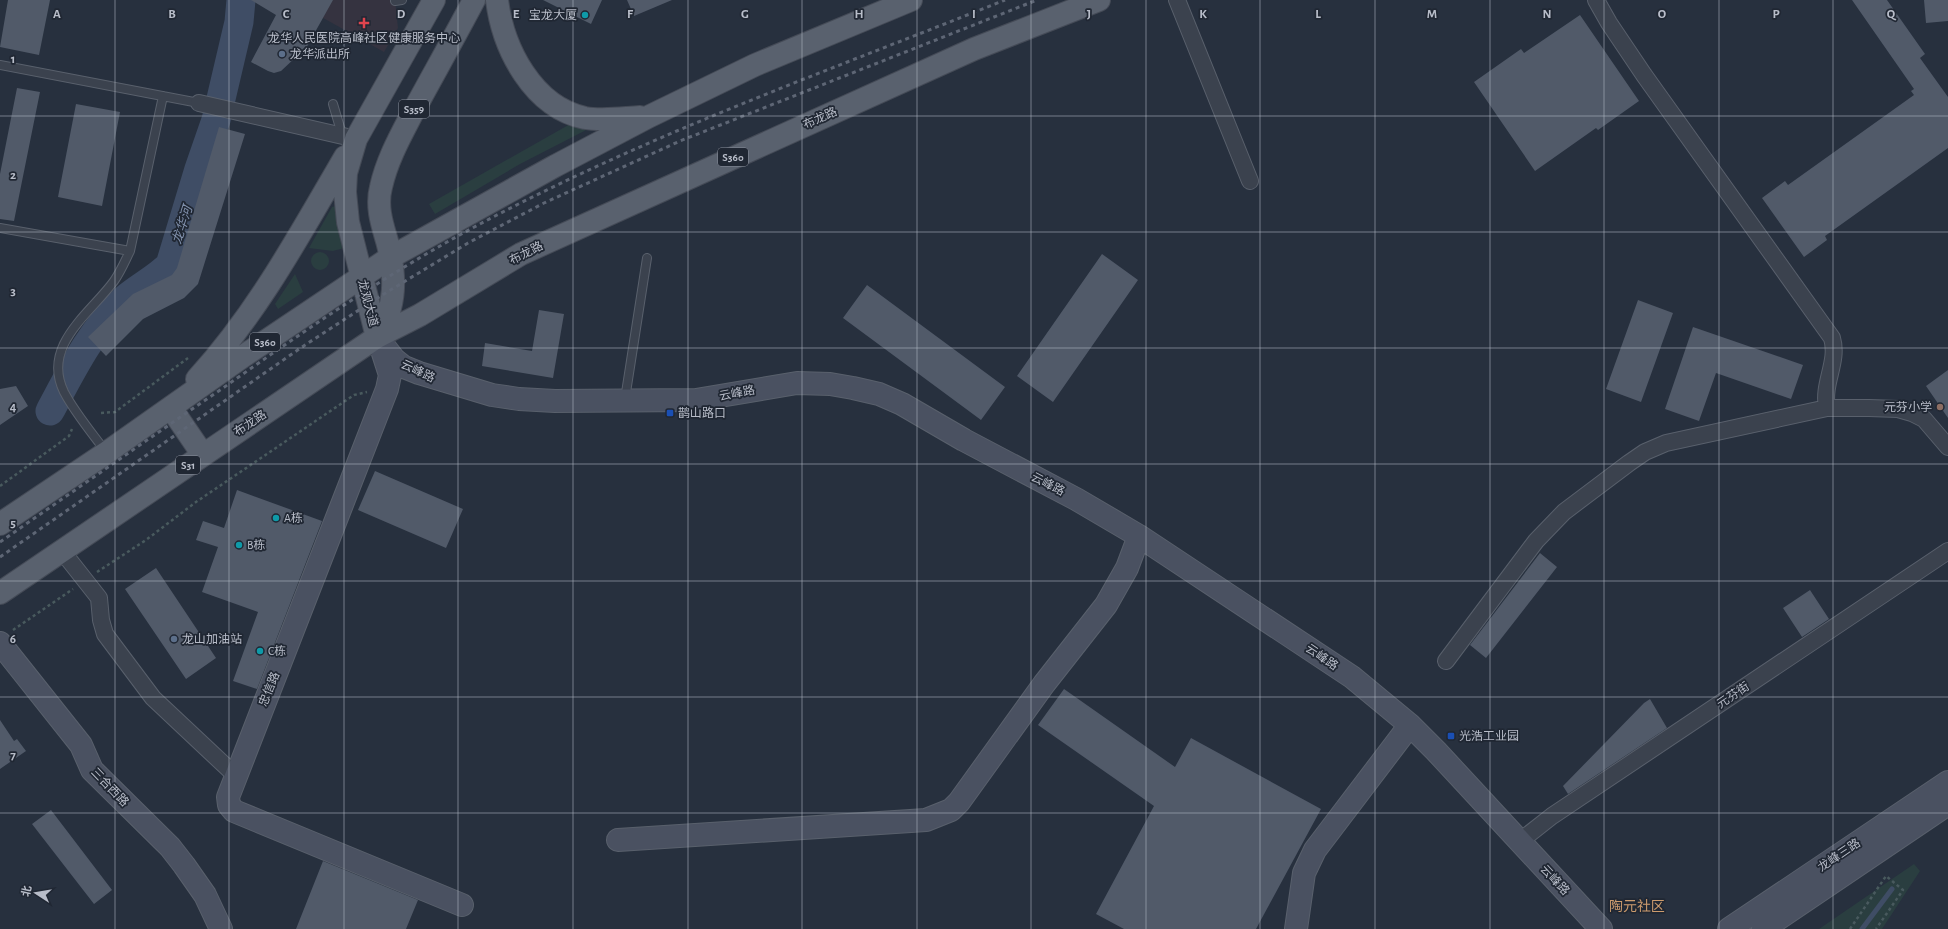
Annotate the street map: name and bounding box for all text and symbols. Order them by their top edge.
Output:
text: A [53,8,61,21]
text: B [168,8,176,21]
text: C [283,8,290,21]
text: D [397,8,406,21]
text: E [513,8,520,21]
place label: 宝龙大厦 [529,8,577,21]
text: F [627,8,634,21]
text: G [741,8,749,21]
text: H [854,8,864,21]
text: I [972,8,976,21]
text: J [1087,8,1091,21]
text: K [1199,8,1207,21]
text: L [1315,8,1321,21]
text: M [1427,8,1437,21]
text: N [1542,8,1552,21]
text: O [1658,8,1667,21]
text: P [1772,8,1780,21]
text: Q [1887,8,1897,21]
marker: 宝龙大厦 [580,10,590,20]
marker: 龙华人民医院高峰社区健康服务中心 [358,17,370,29]
place label: 龙华人民医院高峰社区健康服务中心 [268,31,460,44]
place label: 龙华派出所 [290,47,350,60]
marker: 龙华派出所 [277,49,287,59]
text: 1 [11,53,15,66]
road number: S359 [399,100,429,118]
street label: 布龙路 [801,104,839,131]
road number: S360 [718,148,748,166]
text: 2 [10,169,16,182]
water label: 龙华河 [170,201,196,246]
street label: 布龙路 [507,239,545,267]
street label: 龙观大道 [356,278,381,328]
text: 3 [10,285,16,298]
road number: S360 [250,333,280,351]
street label: 云峰路 [399,357,437,384]
street label: 云峰路 [718,383,756,402]
place label: 元芬小学 [1884,400,1932,413]
text: 4 [10,401,17,414]
marker: 元芬小学 [1935,402,1945,412]
place label: 鹊山路口 [678,406,726,419]
street label: 布龙路 [231,407,268,438]
marker: 鹊山路口 [665,408,675,418]
road number: S31 [176,456,200,474]
street label: 云峰路 [1029,470,1067,498]
place label: A栋 [284,511,303,524]
marker: A栋 [271,513,281,523]
text: 5 [10,517,16,530]
place label: B栋 [247,538,265,551]
marker: B栋 [234,540,244,550]
place label: 龙山加油站 [182,632,242,645]
text: 6 [10,633,16,646]
marker: 龙山加油站 [169,634,179,644]
street label: 云峰路 [1304,641,1341,672]
place label: C栋 [268,644,286,657]
marker: C栋 [255,646,265,656]
street label: 忠信路 [256,670,281,708]
street label: 元芬街 [1714,679,1751,710]
place label: 光浩工业园 [1459,730,1519,742]
marker: 光浩工业园 [1446,731,1456,741]
text: 7 [10,749,16,762]
street label: 三合西路 [89,765,132,808]
street label: 龙峰三路 [1815,836,1862,873]
street label: 云峰路 [1538,862,1572,897]
north arrow [16,873,56,913]
text: 北 [20,885,33,898]
district label: 陶元社区 [1609,899,1665,914]

